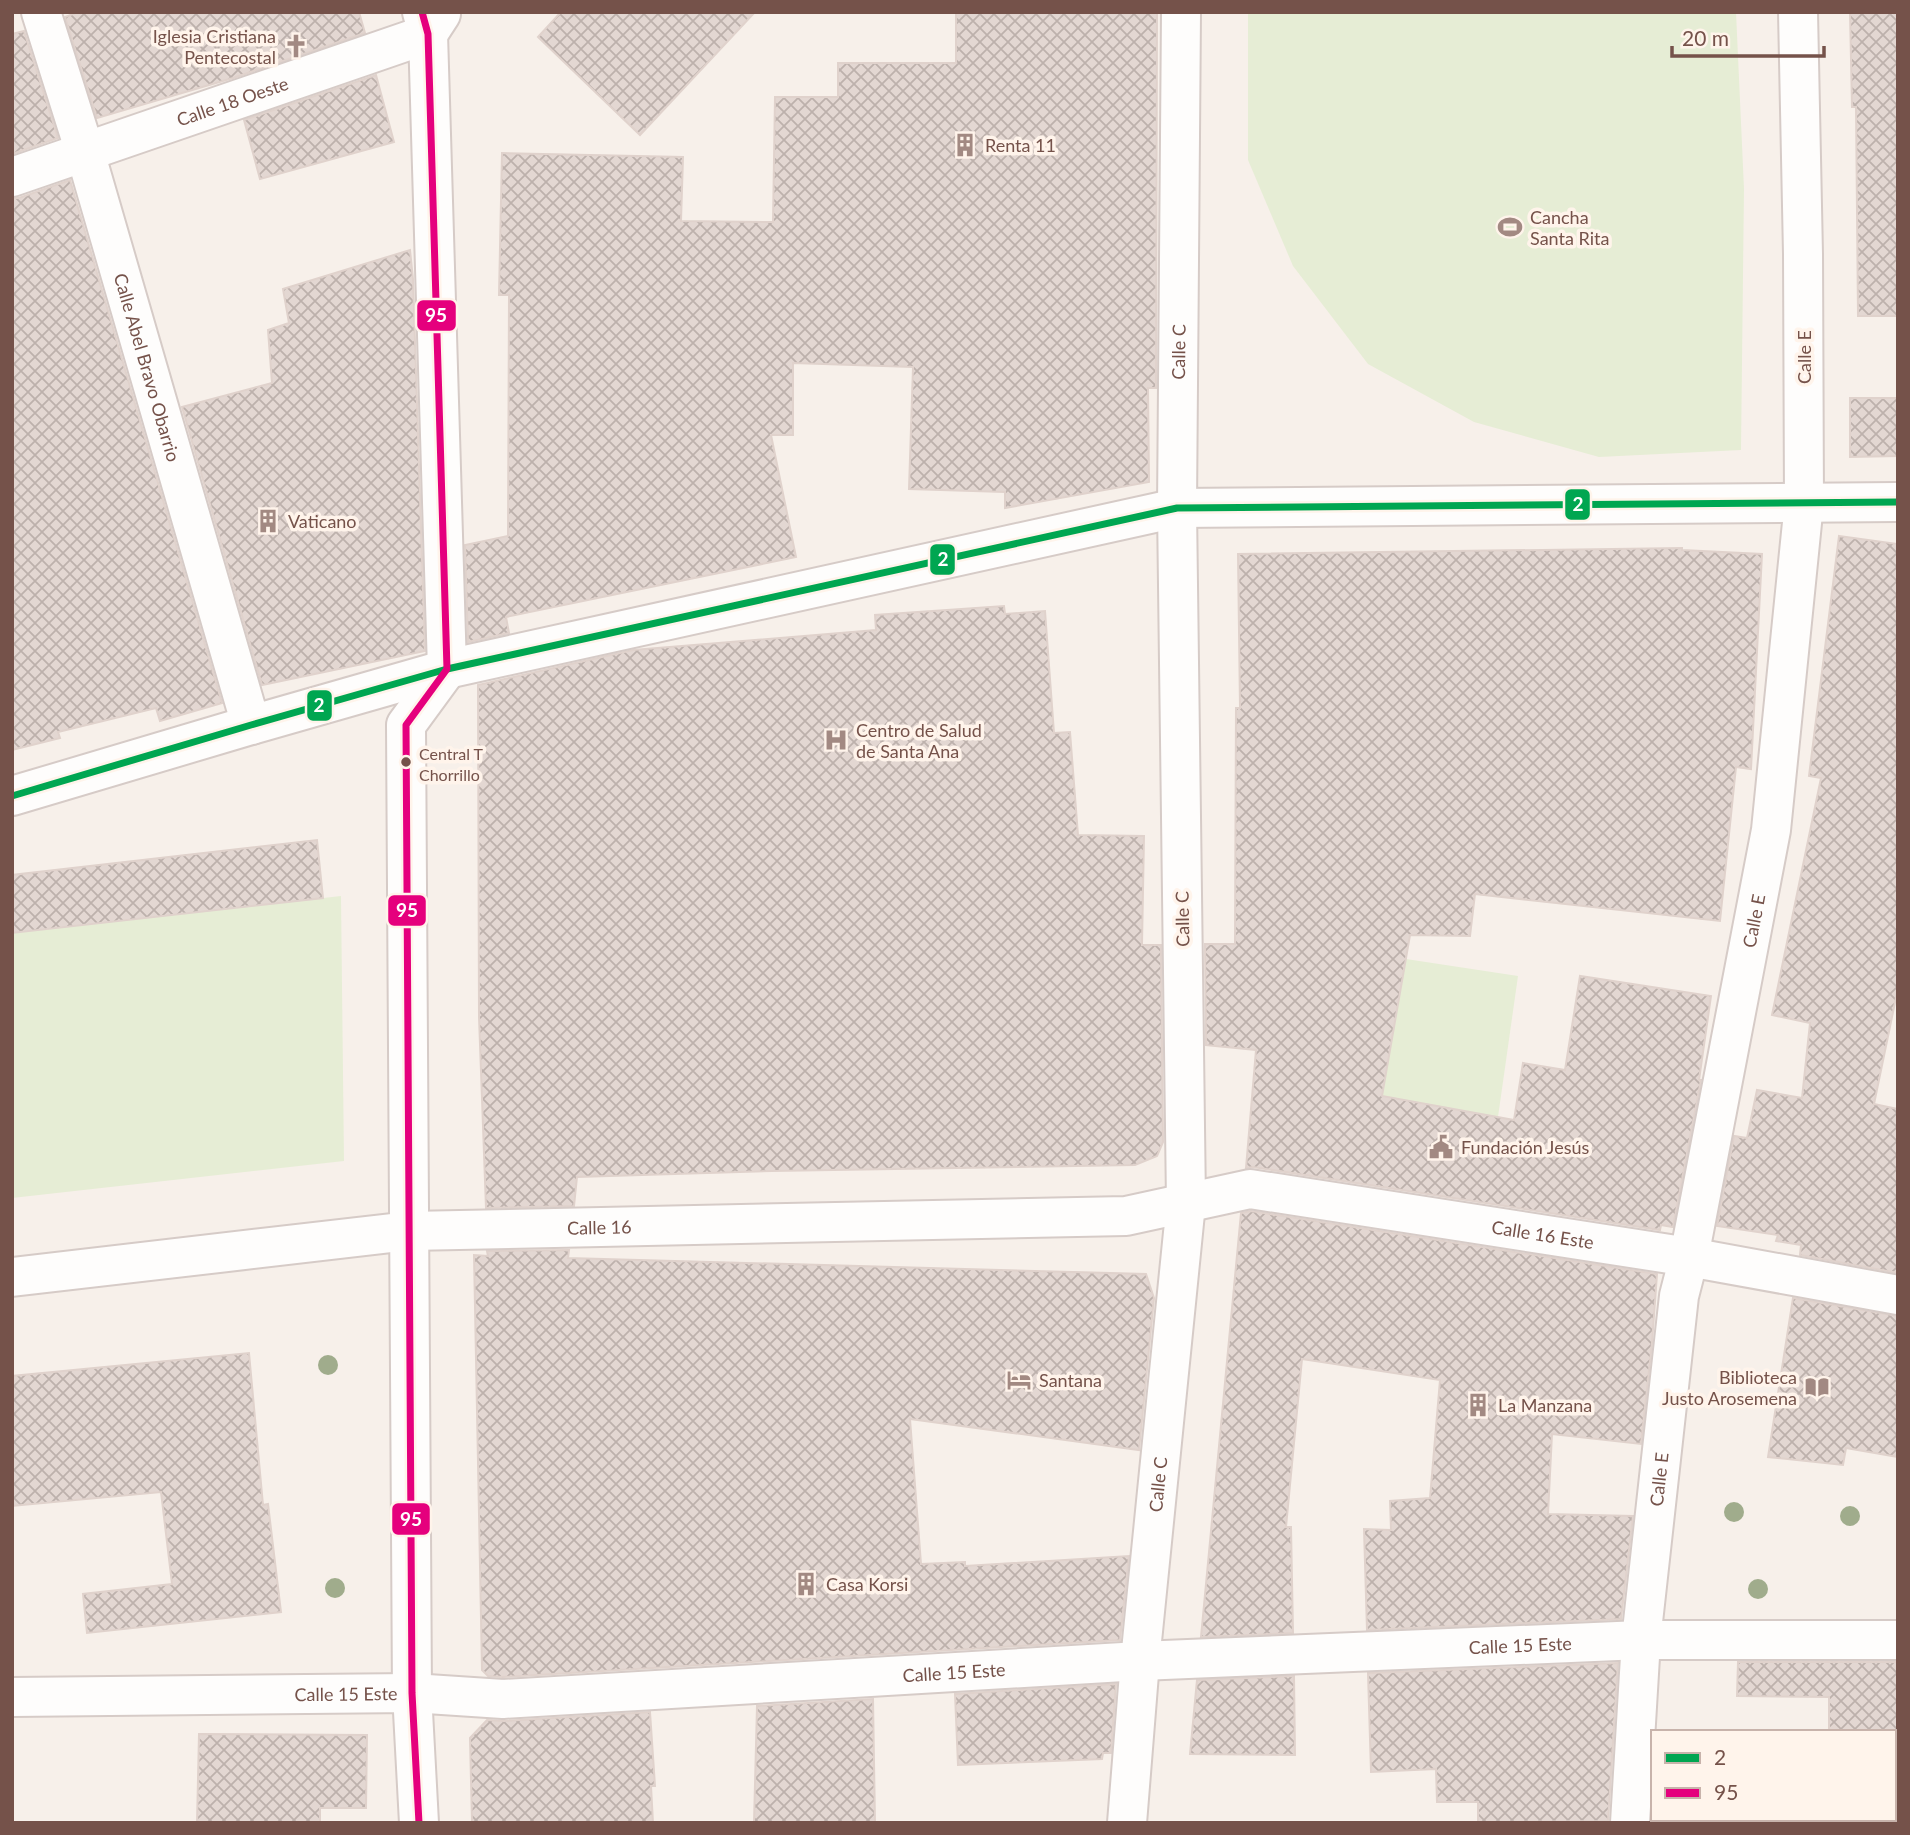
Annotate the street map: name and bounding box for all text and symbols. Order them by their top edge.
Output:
scale bar [1672,14,1824,58]
place label: Iglesia Cristiana Pentecostal [153,25,276,68]
text: 20 m [1682,25,1729,50]
church icon: Iglesia Cristiana Pentecostal [282,32,310,60]
street label: Calle 18 Oeste [174,72,291,131]
building icon: Renta 11 [951,131,979,159]
place label: Renta 11 [985,134,1056,156]
place label: Cancha Santa Rita [1530,206,1609,249]
sports icon: Cancha Santa Rita [1496,213,1524,241]
street label: Calle Abel Bravo Obarrio [110,271,185,464]
line badge: 95 [416,299,457,332]
text: 95 [425,303,447,326]
street label: Calle C [1167,324,1189,380]
street label: Calle E [1793,330,1815,384]
line badge: 2 [1564,488,1591,521]
text: 2 [1572,492,1584,515]
building icon: Vaticano [254,507,282,535]
place label: Vaticano [288,510,357,532]
line badge: 2 [929,543,956,576]
text: 2 [937,547,949,570]
line badge: 2 [306,689,333,722]
text: 2 [313,693,325,716]
place label: Centro de Salud de Santa Ana [856,719,982,762]
hospital icon: Centro de Salud de Santa Ana [822,726,850,754]
place label: Central T Chorrillo [419,744,484,784]
marker: Central T Chorrillo [399,755,413,769]
street label: Calle C [1171,891,1193,947]
street label: Calle E [1738,892,1769,949]
line badge: 95 [387,894,427,927]
text: 95 [396,898,418,921]
public building icon: Fundación Jesús [1427,1133,1455,1161]
place label: Fundación Jesús [1461,1136,1589,1158]
street label: Calle 16 [567,1215,632,1239]
street label: Calle 16 Este [1490,1216,1595,1253]
hotel icon: Santana [1005,1366,1033,1394]
place label: Biblioteca Justo Arosemena [1662,1366,1797,1409]
place label: Santana [1039,1369,1102,1391]
library icon: Biblioteca Justo Arosemena [1803,1373,1831,1401]
building icon: La Manzana [1464,1391,1492,1419]
place label: La Manzana [1498,1394,1592,1416]
street label: Calle E [1645,1451,1673,1507]
street label: Calle C [1144,1456,1171,1513]
line badge: 95 [391,1502,431,1536]
text: 95 [400,1507,422,1530]
building icon: Casa Korsi [792,1570,820,1598]
place label: Casa Korsi [826,1573,908,1595]
street label: Calle 15 Este [1468,1632,1572,1658]
street label: Calle 15 Este [902,1658,1006,1686]
street label: Calle 15 Este [294,1682,398,1705]
legend [1651,1730,1896,1821]
text: 2 [1714,1744,1726,1769]
text: 95 [1714,1779,1738,1804]

